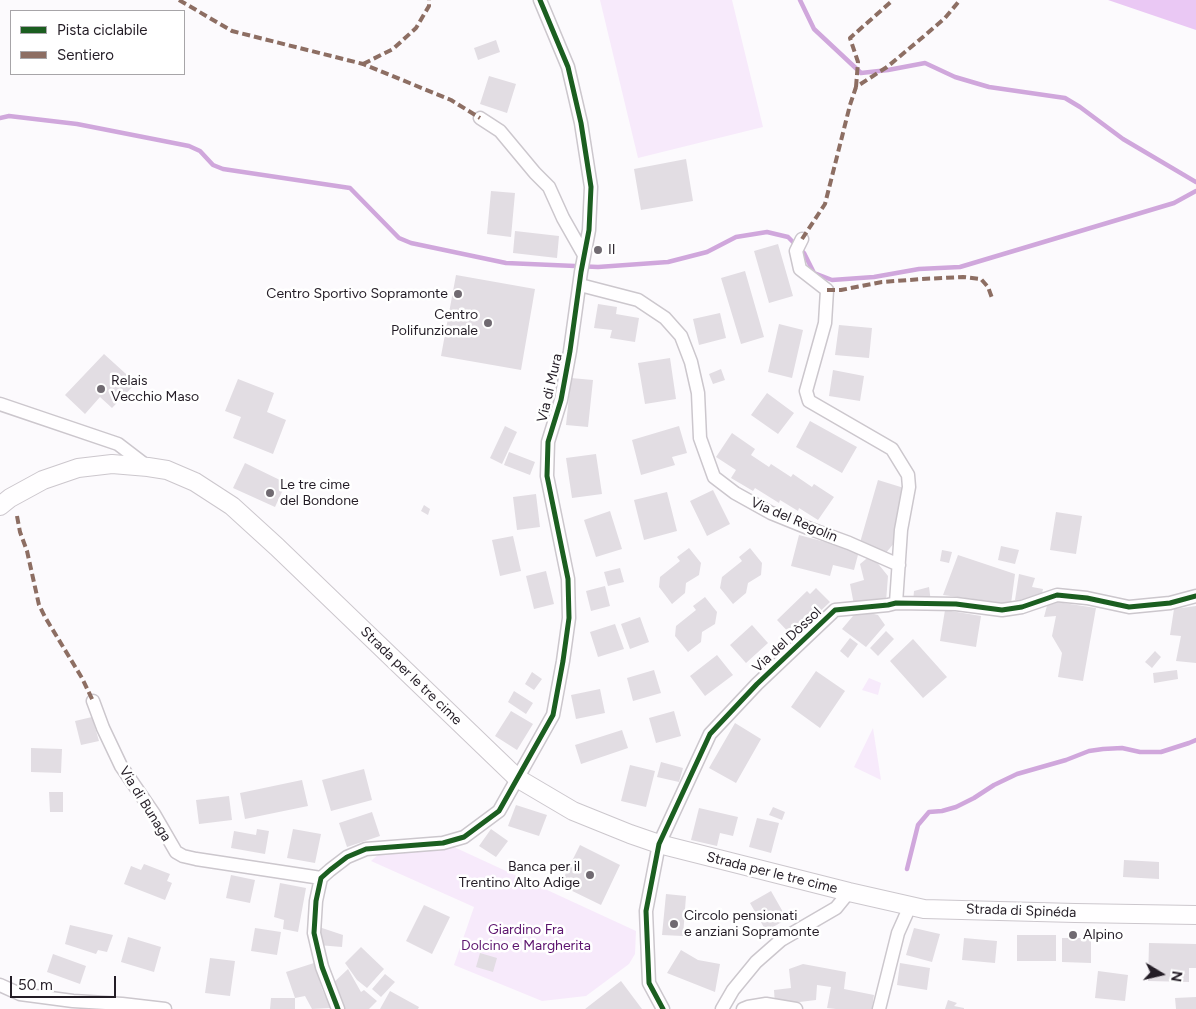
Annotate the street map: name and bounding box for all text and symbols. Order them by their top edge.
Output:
legend [10,10,185,75]
text: Pista ciclabile [57,21,148,39]
text: Sentiero [57,46,114,64]
place label: II [608,242,616,258]
marker: II [592,244,604,256]
place label: Centro Sportivo Sopramonte [266,286,448,302]
marker: Centro Sportivo Sopramonte [452,288,464,300]
place label: Centro Polifunzionale [391,307,478,340]
marker: Centro Polifunzionale [482,317,494,329]
street label: Via di Mura [534,352,566,424]
place label: Relais Vecchio Maso [111,373,199,406]
marker: Relais Vecchio Maso [95,383,107,395]
place label: Le tre cime del Bondone [280,477,359,510]
marker: Le tre cime del Bondone [264,487,276,499]
street label: Via del Regolin [748,494,840,546]
street label: Via del Dòssol [749,604,825,676]
street label: Strada per le tre cime [357,623,465,729]
street label: Via di Bunaga [115,763,175,845]
street label: Strada per le tre cime [705,849,839,897]
place label: Banca per il Trentino Alto Adige [459,859,580,892]
marker: Banca per il Trentino Alto Adige [584,869,596,881]
street label: Strada di Spinéda [966,901,1076,921]
place label: Circolo pensionati e anziani Sopramonte [684,908,819,940]
marker: Circolo pensionati e anziani Sopramonte [668,918,680,930]
park label: Giardino Fra Dolcino e Margherita [461,922,591,954]
place label: Alpino [1083,927,1123,943]
marker: Alpino [1067,929,1079,941]
north arrow [1136,949,1186,999]
scale bar [12,966,119,998]
text: N [1167,970,1186,983]
text: 50 m [18,976,53,994]

